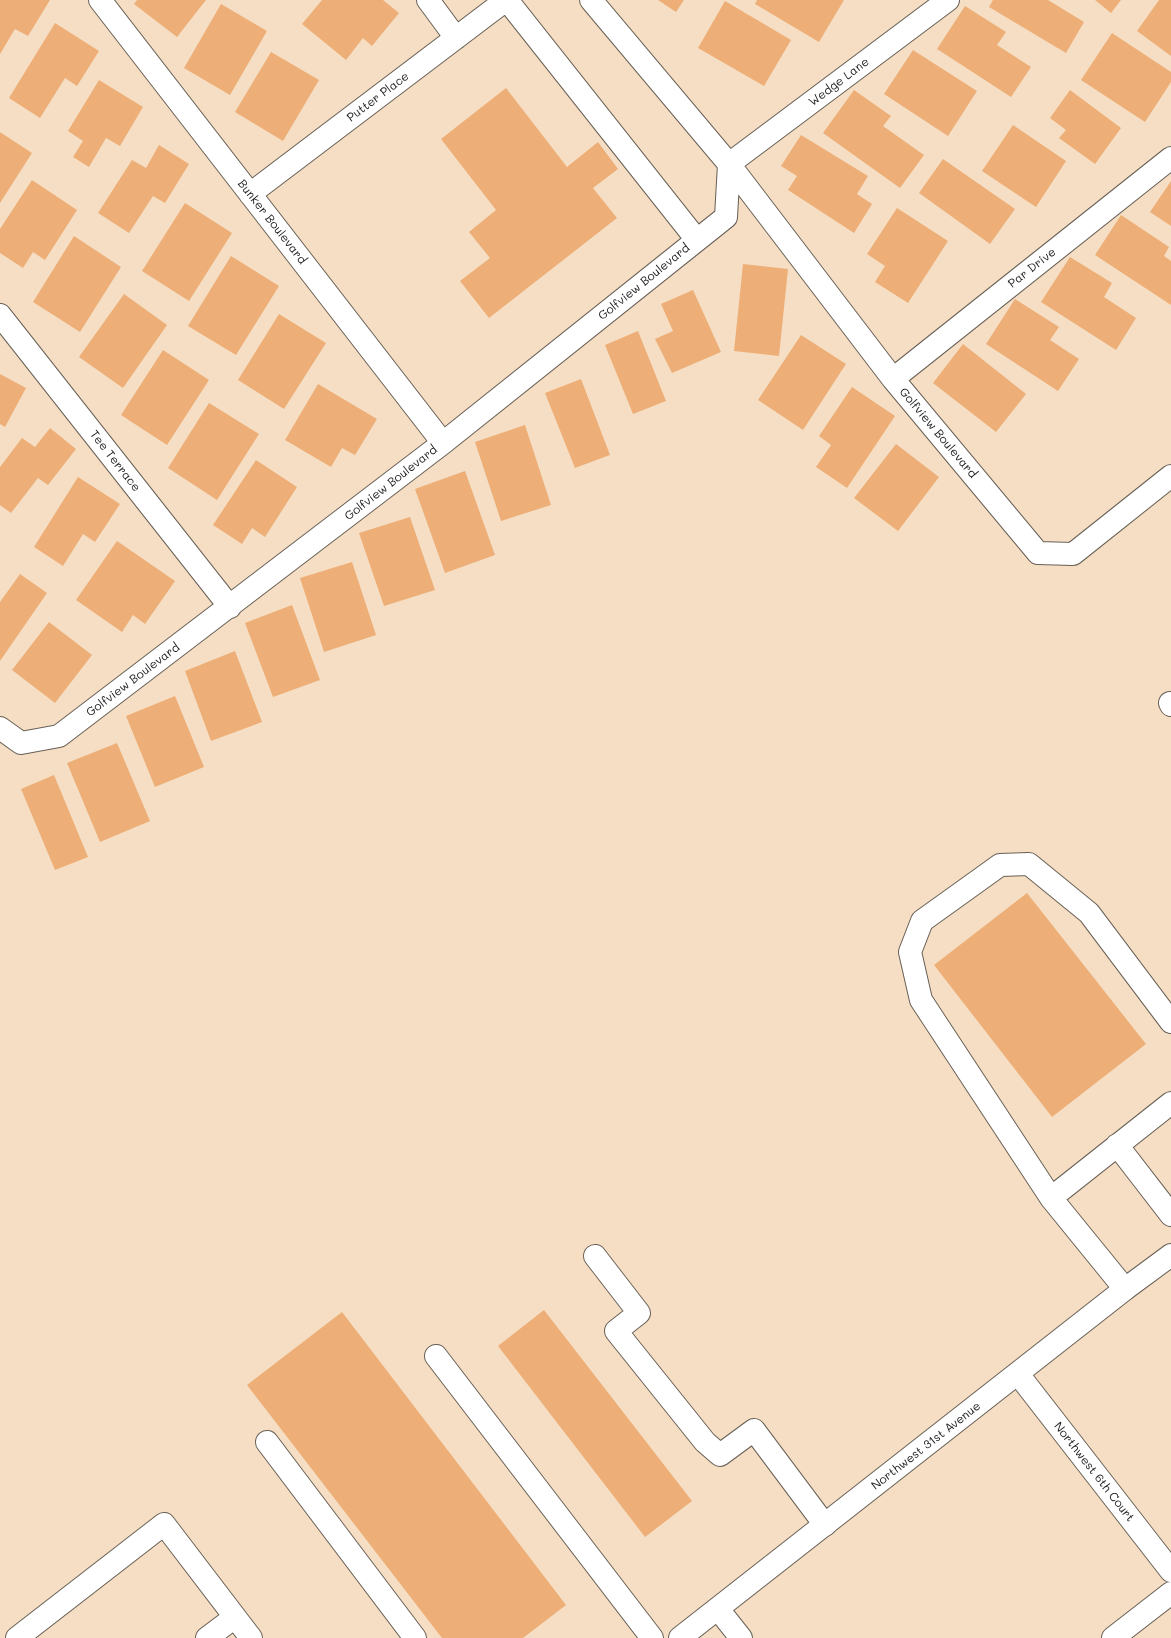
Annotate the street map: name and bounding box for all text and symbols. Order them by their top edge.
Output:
street label: Wedge Lane [806,55,872,109]
street label: Putter Place [344,69,412,125]
street label: Bunker Boulevard [235,177,309,267]
street label: Golfview Boulevard [595,241,693,323]
street label: Par Drive [1005,245,1059,291]
street label: Golfview Boulevard [896,385,980,481]
street label: Tee Terrace [87,428,143,494]
street label: Golfview Boulevard [342,442,440,524]
street label: Golfview Boulevard [83,640,183,720]
street label: Northwest 31st Avenue [869,1399,983,1493]
street label: Northwest 6th Court [1051,1419,1137,1525]

